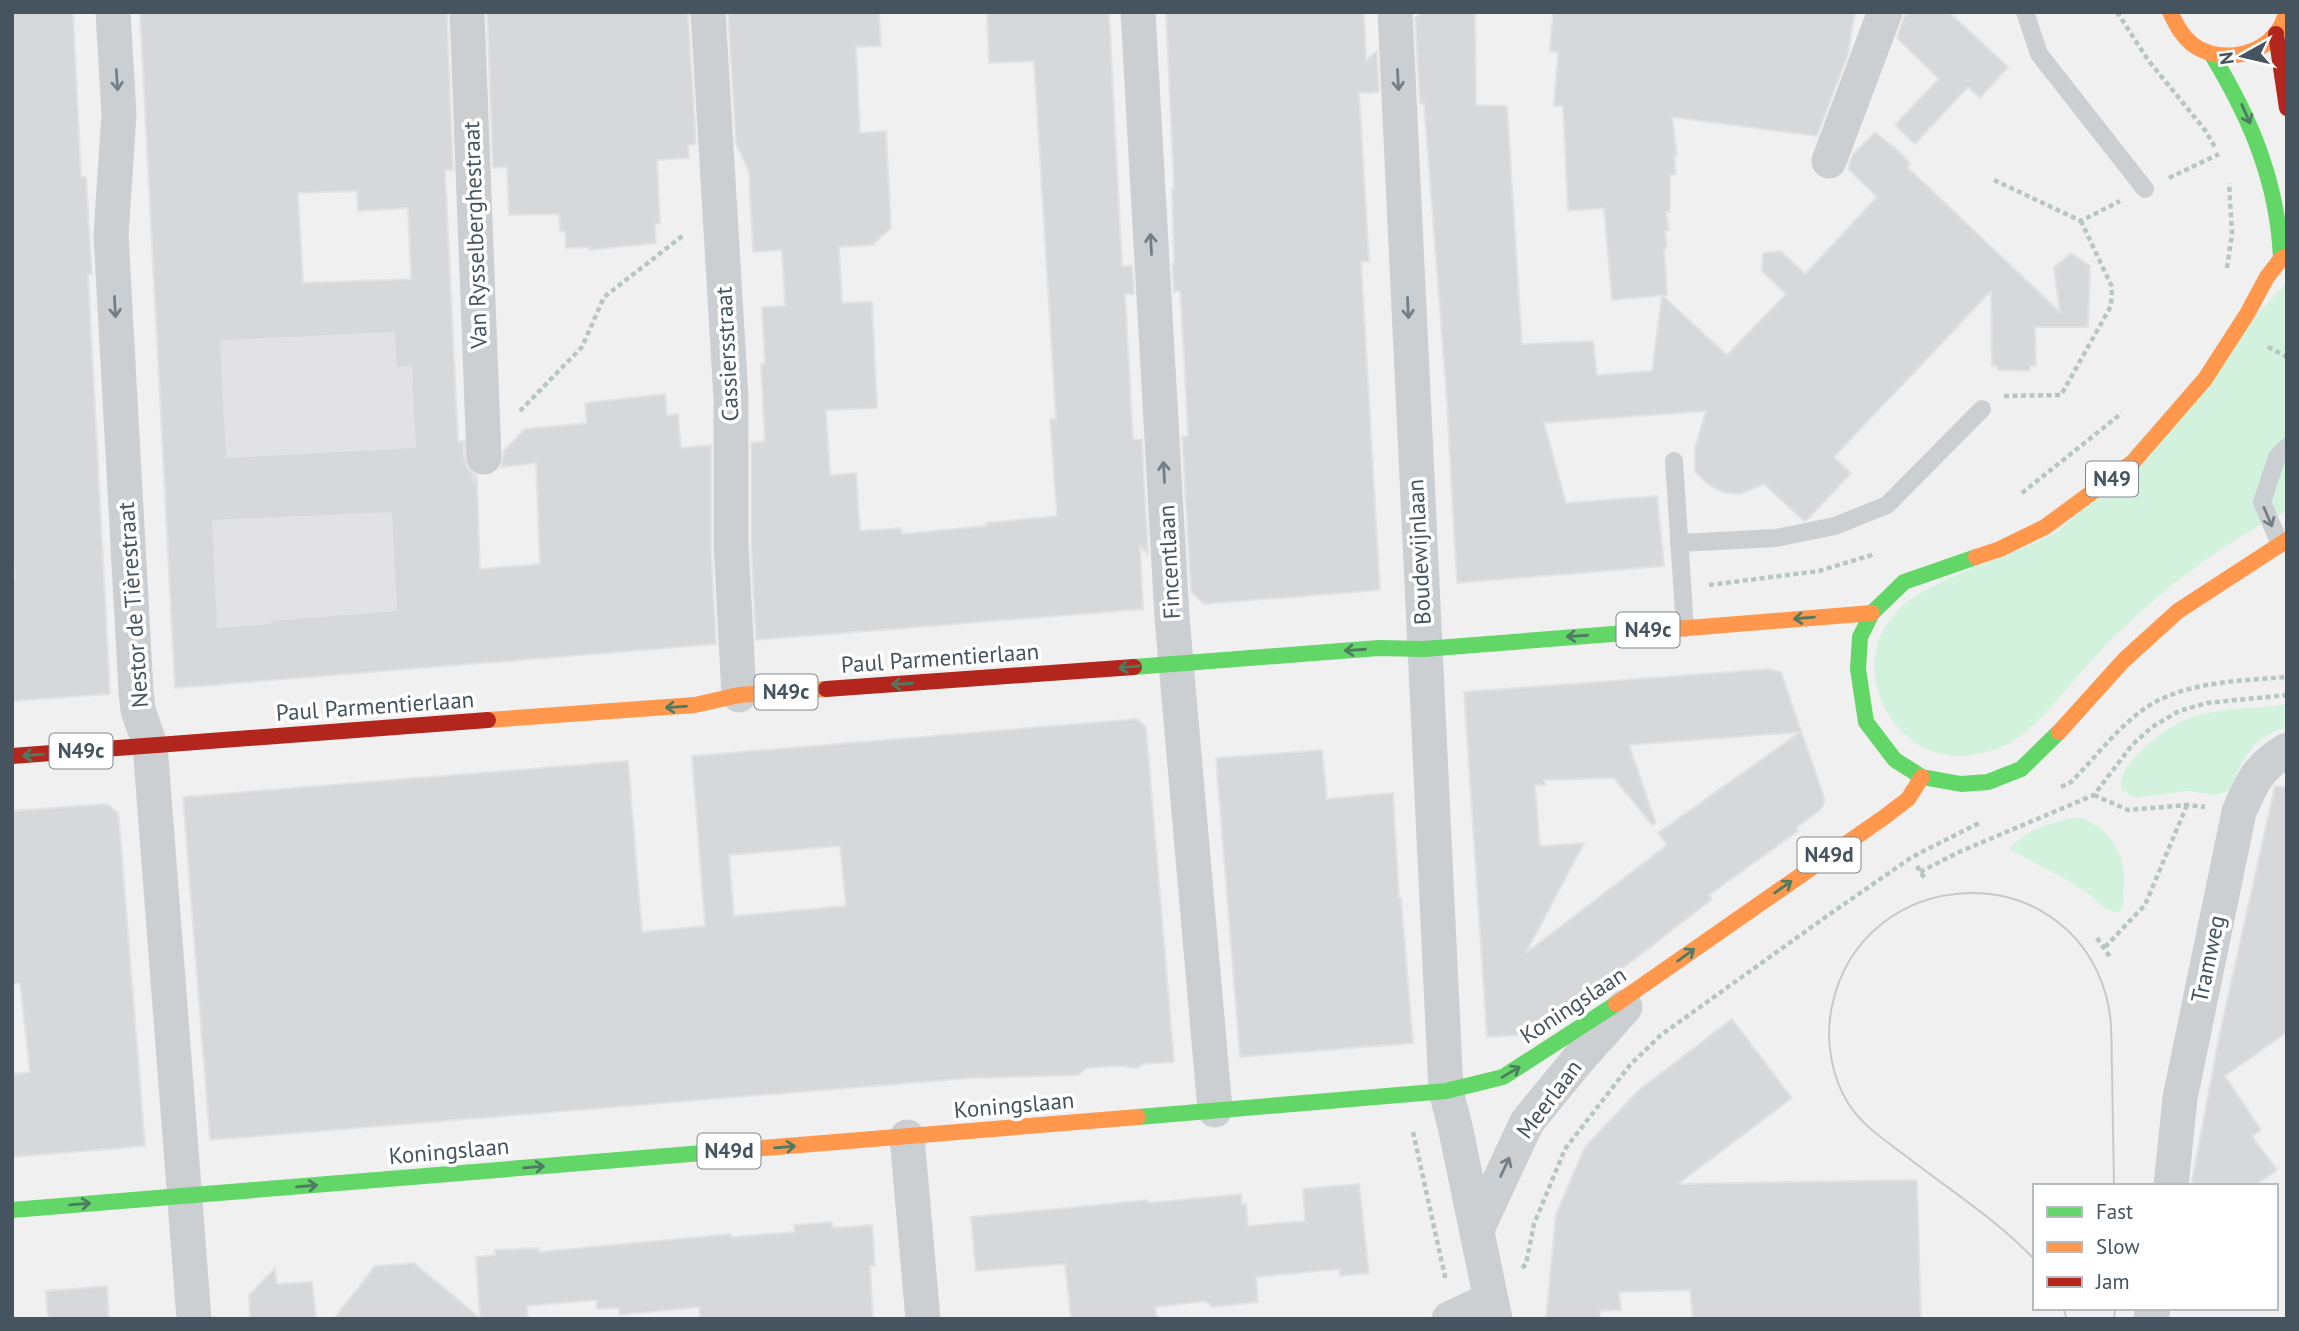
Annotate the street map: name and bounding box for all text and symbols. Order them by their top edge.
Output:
north arrow [2208,21,2278,91]
text: N [2213,51,2239,66]
one-way arrow [111,69,124,91]
one-way arrow [1391,69,1404,92]
one-way arrow [2240,103,2253,125]
street label: Van Rysselberghestraat [456,120,493,350]
one-way arrow [1144,234,1157,256]
street label: Cassiersstraat [708,286,745,422]
one-way arrow [109,296,122,318]
one-way arrow [1402,296,1415,319]
one-way arrow [1157,460,1170,483]
road number: N49 [2086,462,2138,496]
street label: Boudewijnlaan [1400,478,1437,626]
street label: Nestor de Tièrestraat [111,501,154,709]
street label: Fincentlaan [1151,504,1186,620]
one-way arrow [2263,506,2276,528]
road number: N49c [1616,612,1680,648]
one-way arrow [1793,612,1815,625]
one-way arrow [1566,630,1589,643]
street label: Paul Parmentierlaan [840,636,1040,679]
one-way arrow [1345,644,1367,657]
one-way arrow [1118,661,1140,674]
road number: N49c [754,674,818,710]
one-way arrow [891,678,914,691]
street label: Paul Parmentierlaan [275,684,475,727]
one-way arrow [665,701,688,714]
road number: N49c [50,734,112,768]
one-way arrow [22,749,45,762]
road number: N49d [1798,838,1860,872]
one-way arrow [1773,880,1792,894]
street label: Tramweg [2184,912,2231,1005]
one-way arrow [1676,948,1695,962]
street label: Koningslaan [1514,960,1631,1050]
street label: Meerlaan [1510,1054,1588,1144]
one-way arrow [1501,1064,1520,1079]
street label: Koningslaan [953,1085,1075,1124]
street label: Koningslaan [388,1131,510,1170]
road number: N49d [698,1134,760,1168]
one-way arrow [773,1140,796,1153]
one-way arrow [1499,1156,1512,1178]
one-way arrow [522,1160,545,1173]
one-way arrow [295,1179,318,1192]
legend [2033,1184,2278,1310]
one-way arrow [68,1197,91,1210]
text: Fast [2096,1198,2133,1225]
text: Slow [2096,1233,2140,1260]
text: Jam [2095,1268,2130,1295]

